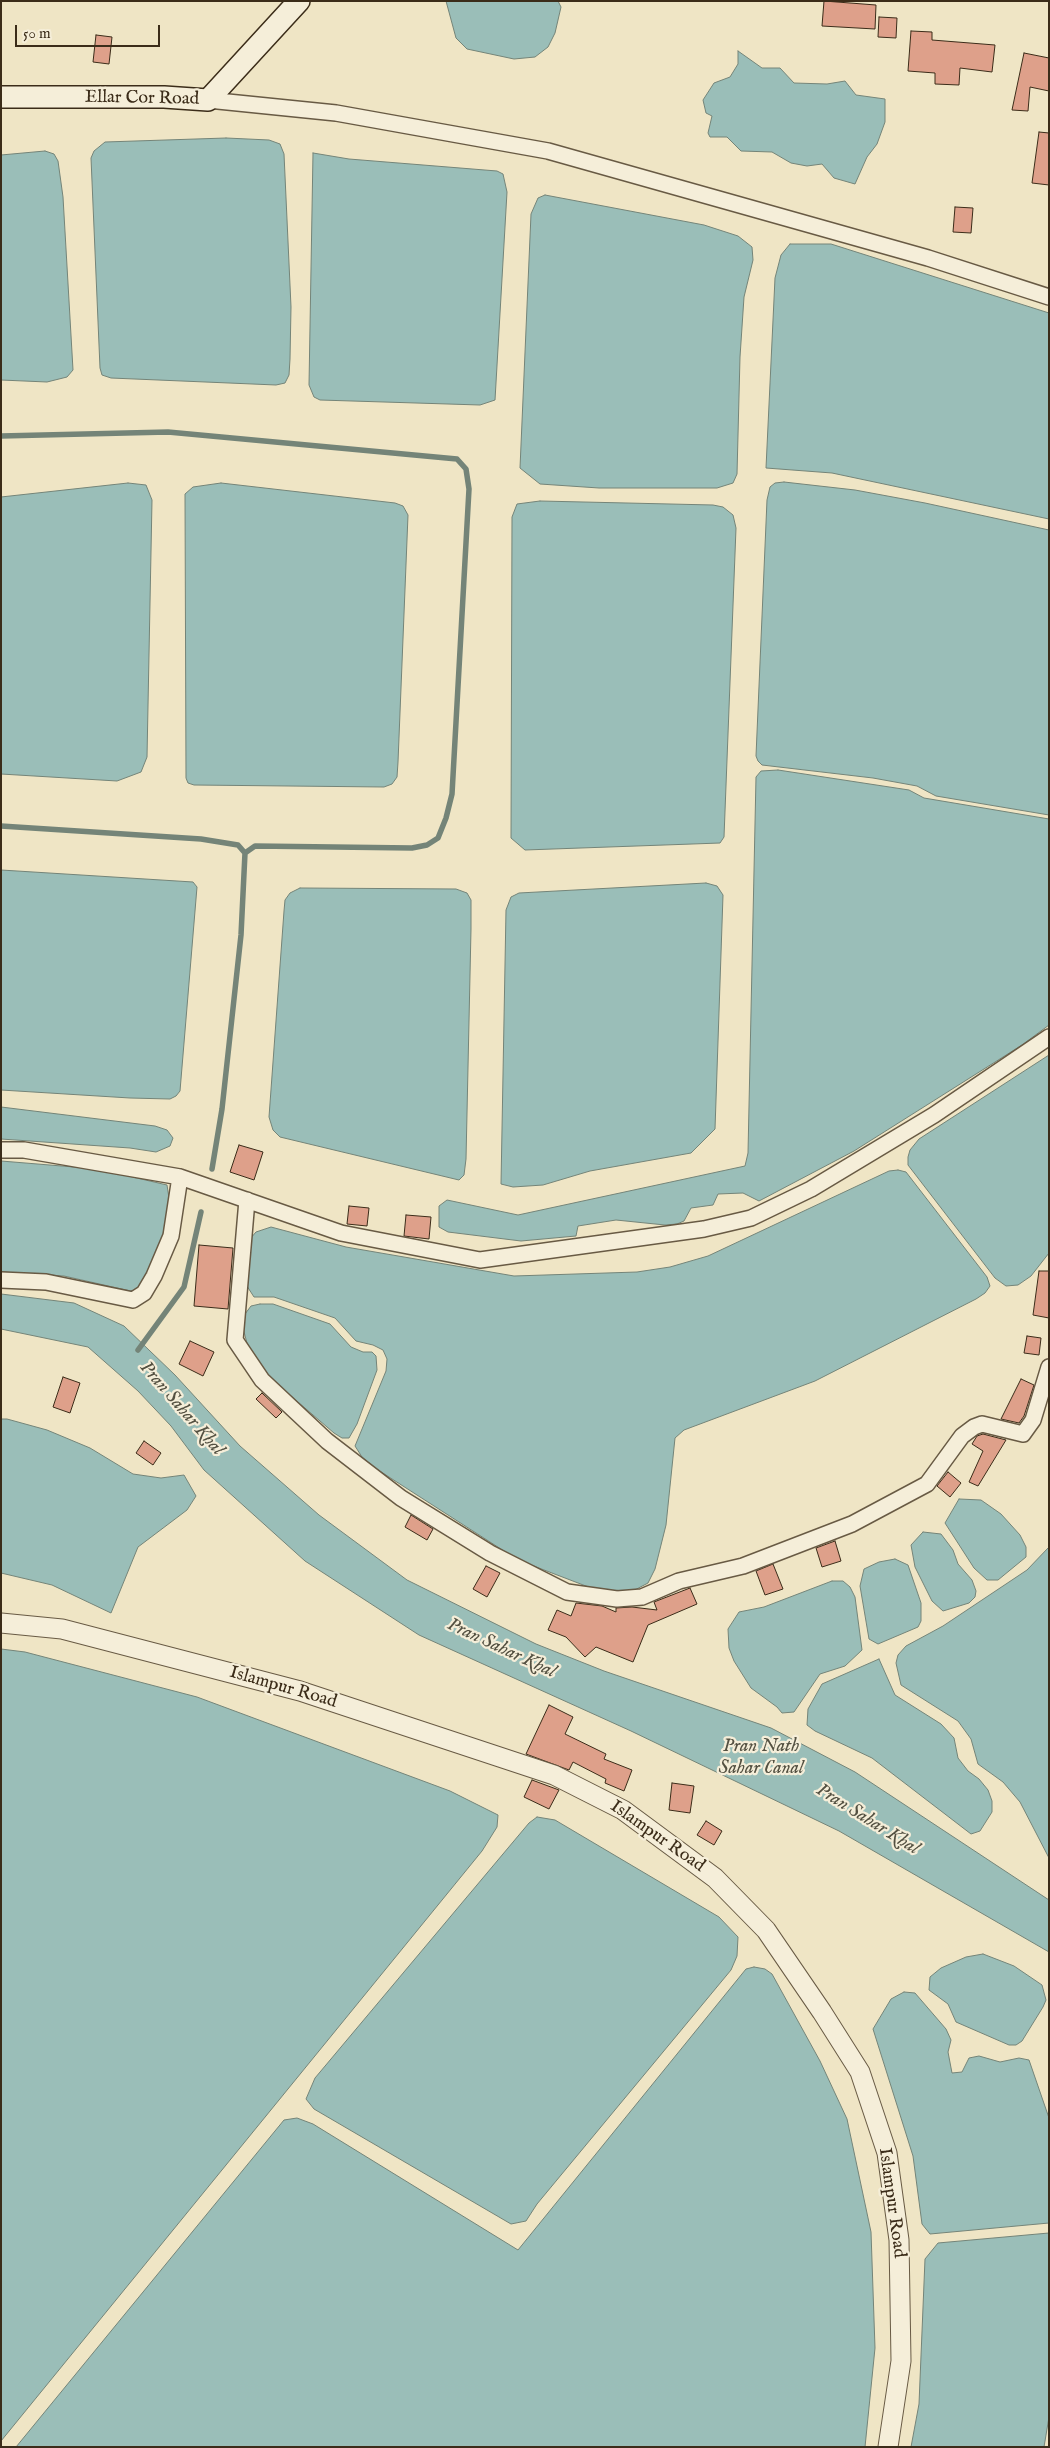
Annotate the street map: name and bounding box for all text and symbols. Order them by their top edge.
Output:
scale bar [18,15,162,47]
text: 50 m [23,24,51,43]
street label: Ellar Cor Road [85,87,199,111]
water label: Pran Sahar Khal [134,1357,228,1461]
water label: Pran Sahar Khal [443,1614,559,1684]
street label: Islampur Road [227,1662,339,1714]
water label: Pran Nath Sahar Canal [719,1736,803,1780]
water label: Pran Sahar Khal [811,1779,923,1861]
street label: Islampur Road [605,1796,709,1878]
street label: Islampur Road [873,2147,909,2259]

